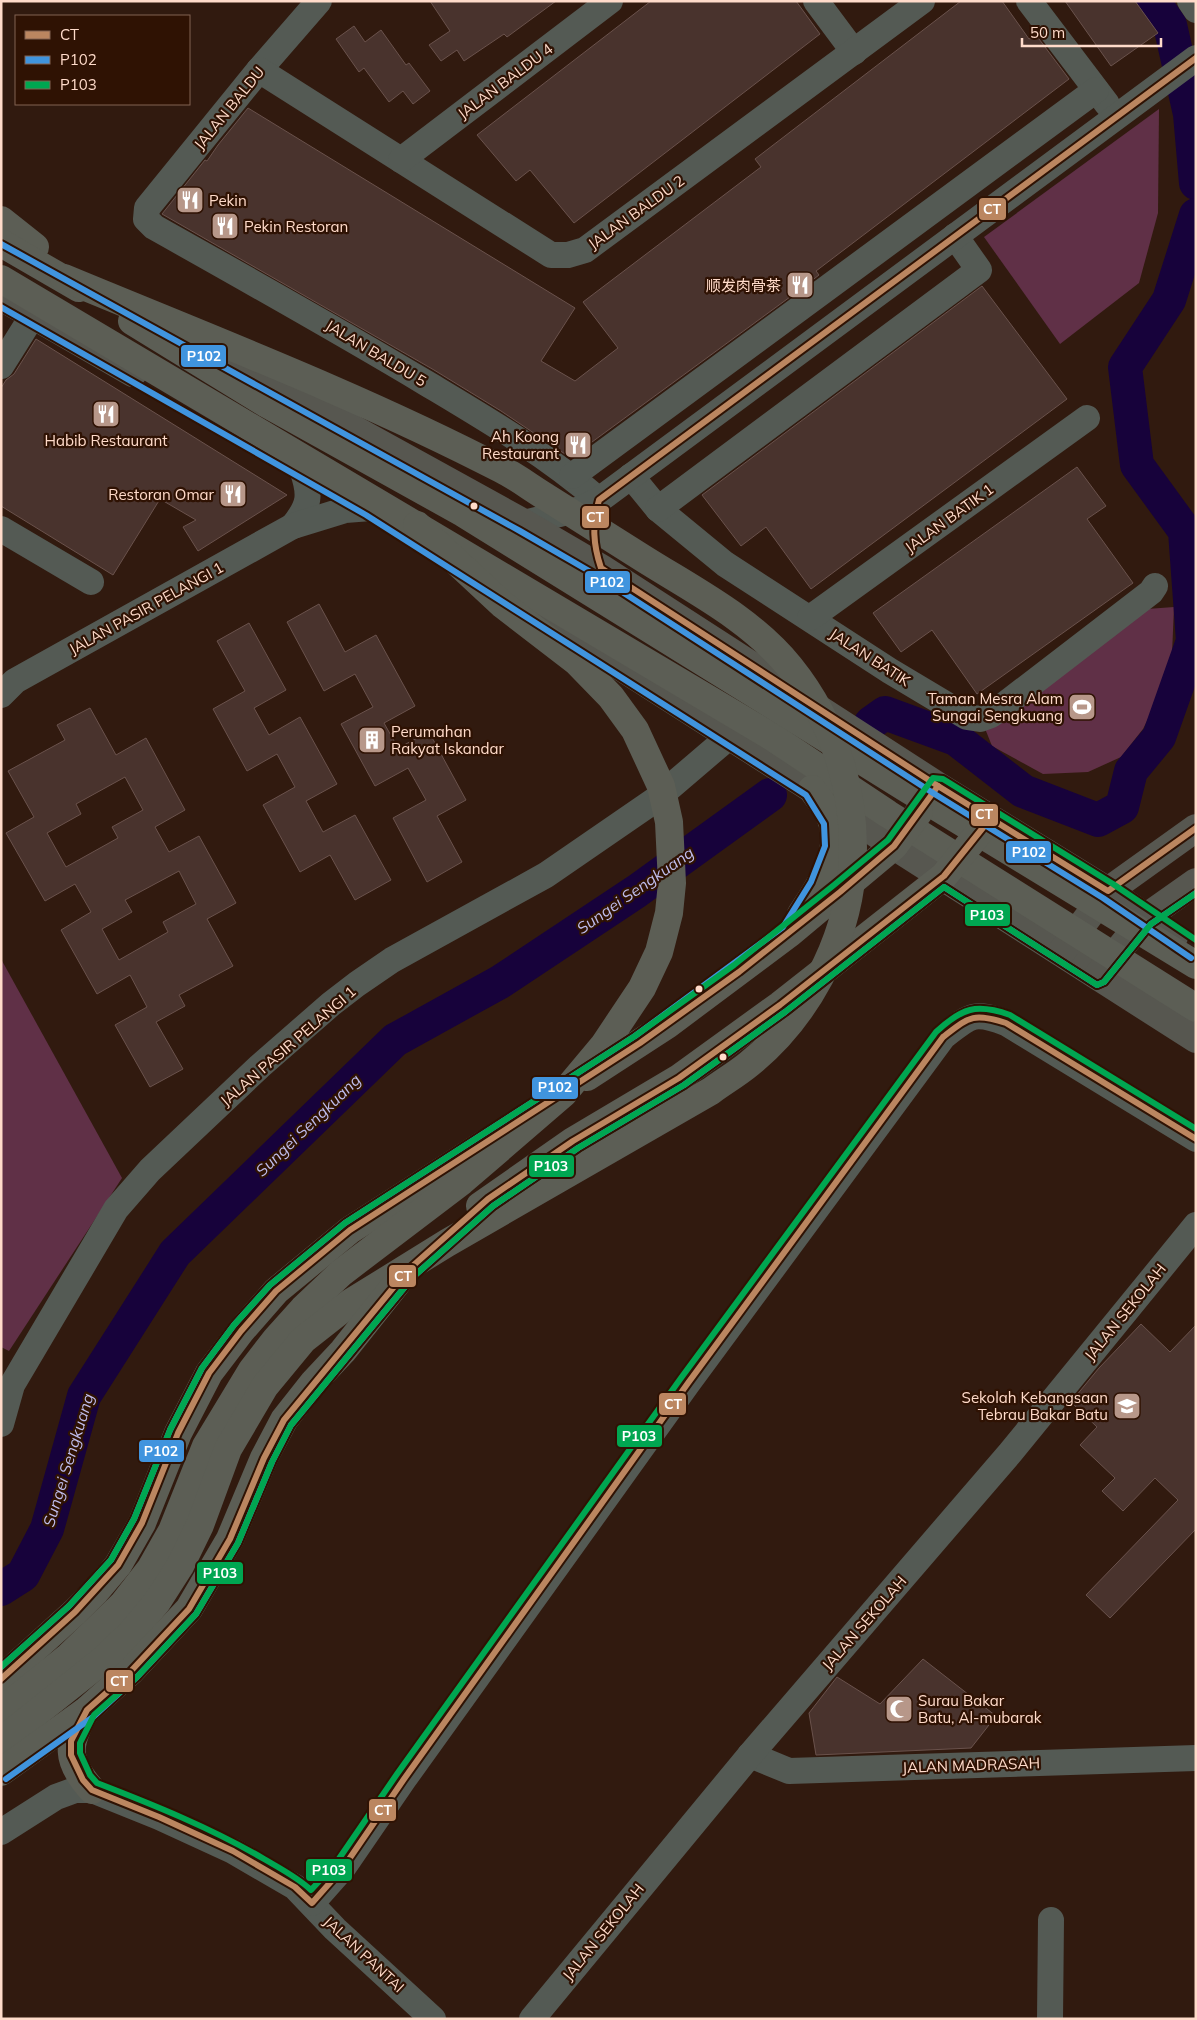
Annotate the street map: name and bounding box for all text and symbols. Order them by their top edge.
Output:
legend [15,15,190,105]
scale bar [1022,15,1161,47]
text: 50 m [1030,23,1065,42]
text: CT [60,25,79,44]
street label: JALAN BALDU 4 [454,39,556,123]
text: P102 [60,50,97,69]
street label: JALAN BALDU [190,63,268,153]
text: P103 [60,75,97,94]
street label: JALAN BALDU 2 [584,171,688,253]
restaurant icon: Pekin [175,185,205,215]
place label: Pekin [209,191,247,210]
line badge: CT [978,197,1007,221]
text: CT [983,200,1001,218]
restaurant icon: Pekin Restoran [210,211,240,241]
place label: Pekin Restoran [244,217,348,236]
restaurant icon: 顺发肉骨茶 [785,270,815,300]
place label: 顺发肉骨茶 [706,276,781,295]
street label: JALAN BALDU 5 [322,315,430,391]
line badge: P102 [180,344,227,368]
text: P102 [187,347,221,365]
restaurant icon: Habib Restaurant [91,399,121,429]
place label: Ah Koong Restaurant [482,427,559,463]
restaurant icon: Ah Koong Restaurant [563,430,593,460]
place label: Habib Restaurant [44,431,168,450]
restaurant icon: Restoran Omar [218,479,248,509]
street label: JALAN BATIK 1 [901,479,997,557]
place label: Restoran Omar [108,485,215,504]
unlabelled marker [469,501,479,511]
line badge: CT [581,505,610,529]
text: CT [586,508,604,526]
street label: JALAN PASIR PELANGI 1 [65,558,227,658]
line badge: P102 [584,570,631,594]
text: P102 [590,573,624,591]
street label: JALAN BATIK [826,624,914,690]
place label: Taman Mesra Alam Sungai Sengkuang [928,689,1063,725]
sports icon: Taman Mesra Alam Sungai Sengkuang [1067,692,1097,722]
place label: Perumahan Rakyat Iskandar [391,722,505,758]
building icon: Perumahan Rakyat Iskandar [357,725,387,755]
line badge: CT [970,803,999,827]
text: CT [975,805,993,823]
line badge: P102 [1005,840,1052,864]
water label: Sungei Sengkuang [572,842,698,938]
text: P102 [1012,843,1046,861]
line badge: P103 [964,903,1011,927]
text: P103 [970,906,1004,924]
street label: JALAN PASIR PELANGI 1 [216,982,360,1110]
unlabelled marker [694,984,704,994]
unlabelled marker [718,1052,728,1062]
water label: Sungei Sengkuang [251,1069,365,1180]
line badge: P102 [531,1076,579,1100]
text: P102 [538,1078,572,1096]
line badge: P103 [528,1154,575,1178]
text: P103 [534,1157,568,1175]
street label: JALAN SEKOLAH [1080,1260,1170,1364]
line badge: CT [388,1264,417,1288]
text: CT [394,1267,412,1285]
place label: Sekolah Kebangsaan Tebrau Bakar Batu [962,1388,1108,1424]
water label: Sungei Sengkuang [38,1390,98,1529]
school or university icon: Sekolah Kebangsaan Tebrau Bakar Batu [1112,1391,1142,1421]
line badge: CT [658,1392,687,1416]
text: CT [664,1395,682,1413]
line badge: P103 [616,1424,663,1448]
text: P103 [622,1427,656,1445]
line badge: P102 [138,1439,185,1463]
text: P102 [144,1442,178,1460]
line badge: P103 [196,1561,244,1585]
text: P103 [203,1564,237,1582]
street label: JALAN SEKOLAH [818,1572,910,1674]
line badge: CT [105,1669,134,1693]
text: CT [110,1672,128,1690]
place label: Surau Bakar Batu, Al-mubarak [918,1691,1042,1727]
mosque icon: Surau Bakar Batu, Al-mubarak [884,1694,914,1724]
street label: JALAN MADRASAH [902,1753,1040,1777]
line badge: CT [368,1798,397,1822]
text: CT [374,1801,392,1819]
line badge: P103 [305,1858,353,1882]
text: P103 [312,1861,346,1879]
street label: JALAN SEKOLAH [558,1880,648,1984]
street label: JALAN PANTAI [320,1912,408,1996]

